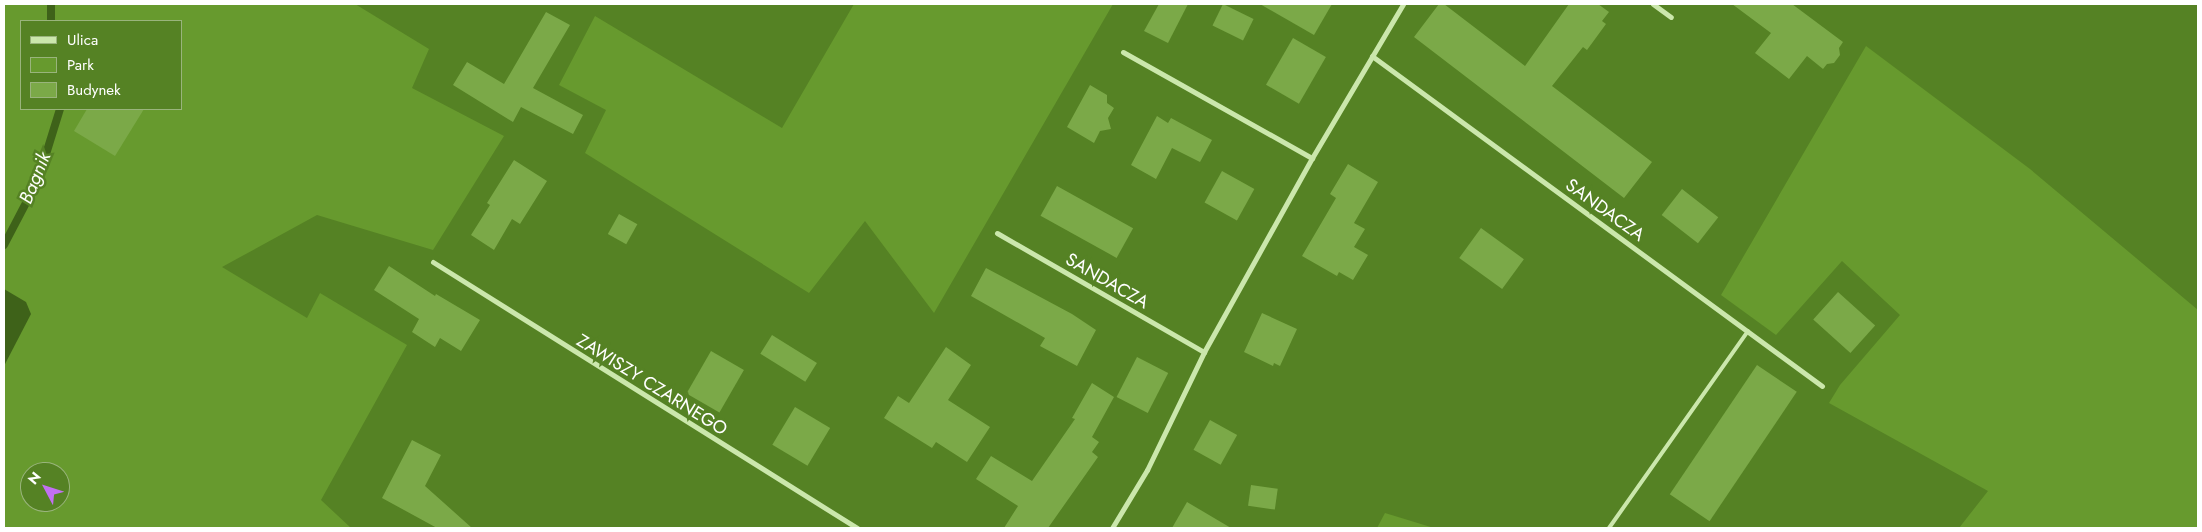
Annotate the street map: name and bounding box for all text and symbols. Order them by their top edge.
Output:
legend [20,20,182,110]
text: Ulica [67,29,98,51]
text: Park [67,54,94,76]
text: Budynek [67,79,121,101]
water label: Bagnik [14,149,56,207]
street label: SANDACZA [1561,174,1649,246]
street label: SANDACZA [1062,249,1152,313]
street label: ZAWISZY CZARNEGO [573,330,731,440]
north arrow [20,462,70,512]
text: N [23,467,46,489]

